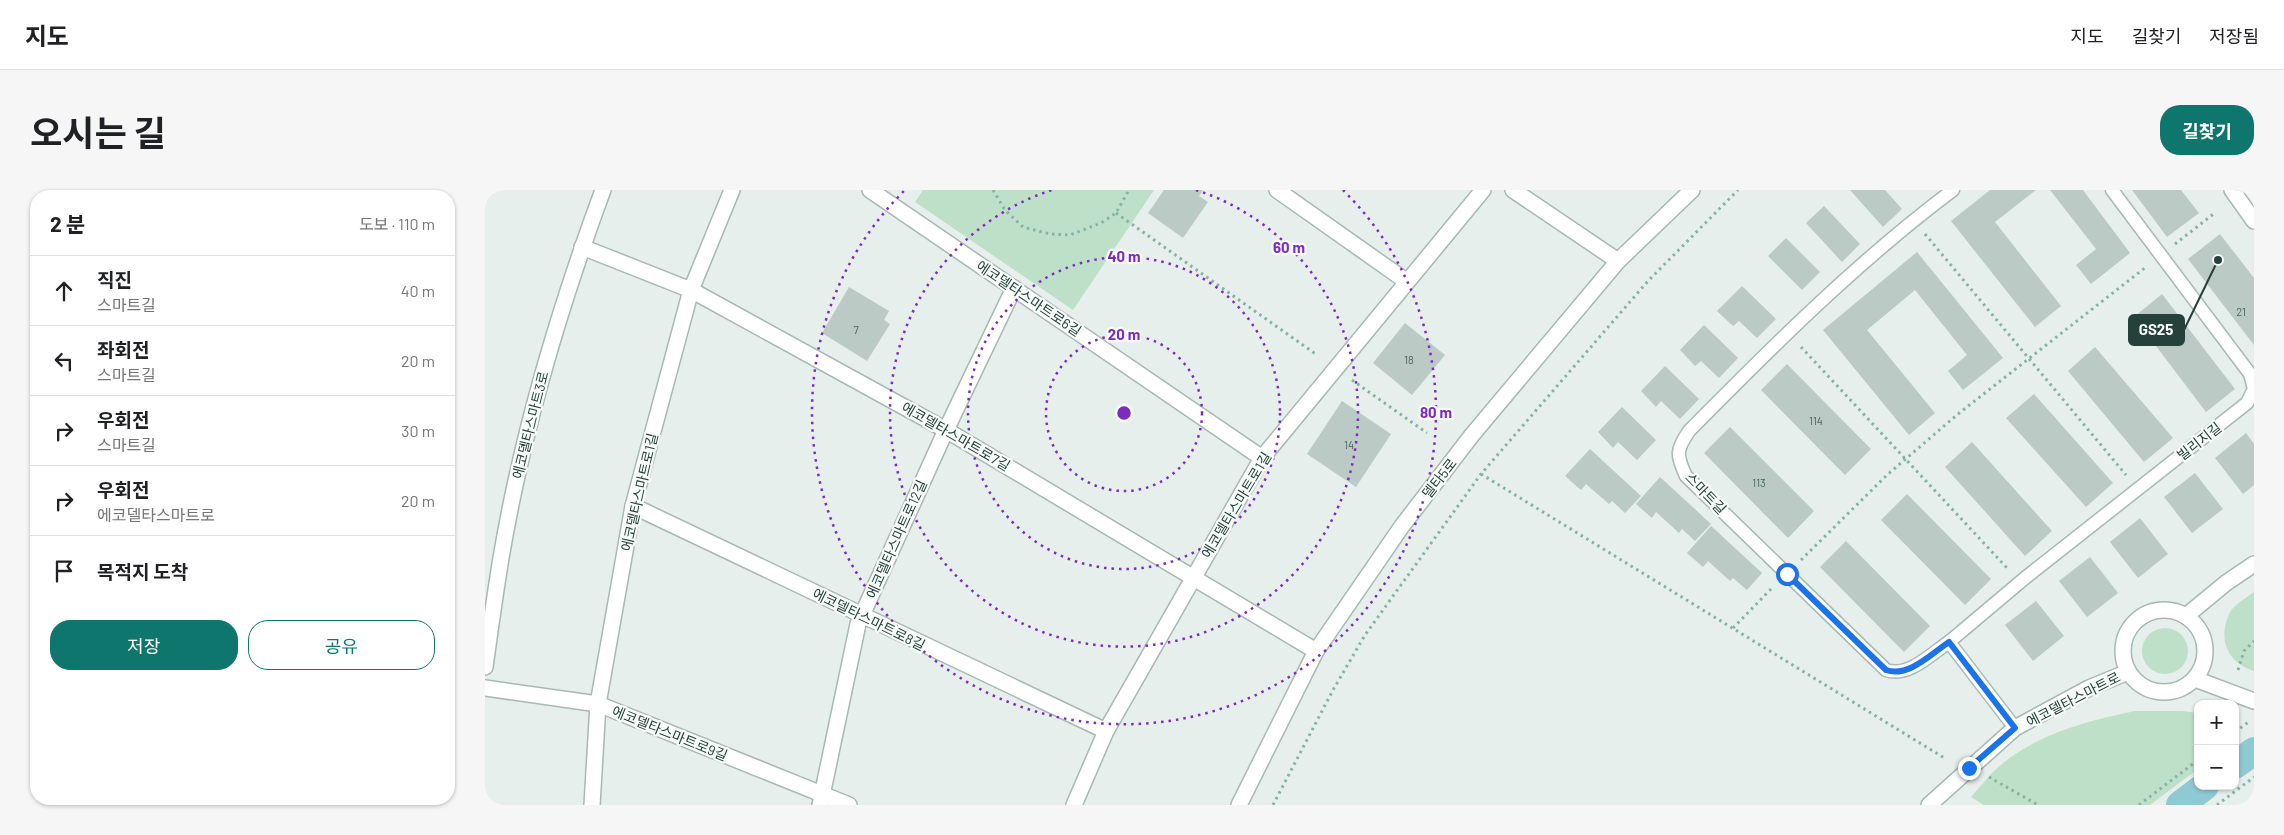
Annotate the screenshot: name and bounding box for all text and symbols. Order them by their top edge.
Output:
text: 지도 [25,21,69,50]
text: 지도 [2071,25,2104,47]
text: 길찾기 [2132,25,2181,47]
text: 저장됨 [2209,25,2259,47]
button: 길찾기 [2160,105,2254,155]
text: 오시는 길 [30,111,166,153]
text: 2 분 [50,211,85,236]
text: 도보 · 110 m [359,214,435,233]
text: 60 m [1273,238,1305,256]
text: 40 m [1107,247,1141,265]
street label: 에코델타스마트로6길 [973,257,1085,339]
text: 직진 [97,268,132,291]
icon: ahead [50,277,78,305]
text: 40 m [401,281,435,300]
text: 스마트길 [97,295,156,314]
house number: 21 [2236,305,2246,318]
callout: GS25 [2129,315,2184,345]
text: GS25 [2139,320,2173,338]
house number: 7 [853,323,859,336]
text: 20 m [1108,325,1140,343]
text: 좌회전 [97,338,149,361]
icon: left [50,347,78,375]
text: 20 m [401,351,435,370]
house number: 18 [1404,353,1414,366]
text: 스마트길 [97,365,156,384]
street label: 에코델타스마트3로 [508,369,552,481]
street label: 에코델타스마트로7길 [899,398,1013,474]
text: 80 m [1420,403,1452,421]
centre of rings [1115,404,1133,422]
text: 우회전 [97,408,149,431]
house number: 114 [1809,414,1823,427]
icon: right [50,417,78,445]
street label: 빌리지길 [2173,418,2225,464]
text: 30 m [401,421,435,440]
street label: 에코델타스마트로1길 [617,431,661,553]
text: 스마트길 [97,435,156,454]
house number: 14 [1344,438,1354,451]
street label: 에코델타스마트로1길 [1198,449,1274,561]
street label: 델타5로 [1418,455,1460,501]
street label: 스마트길 [1682,469,1730,517]
house number: 113 [1752,476,1766,489]
street label: 에코델타스마트로12길 [862,477,930,601]
text: 우회전 [97,478,149,501]
icon: right [50,487,78,515]
text: 20 m [401,491,435,510]
text: 에코델타스마트로 [97,505,215,524]
icon: arrive [50,557,78,585]
text: 목적지 도착 [97,560,188,583]
route start [1776,563,1799,586]
street label: 에코델타스마트로8길 [810,584,928,654]
button: 저장 [50,620,238,670]
button: 공유 [248,620,435,670]
street label: 에코델타스마트로 [2023,668,2123,730]
map controls [2194,700,2239,790]
button: + [2194,700,2239,745]
street label: 에코델타스마트로9길 [610,702,730,764]
button: − [2194,745,2239,790]
route end [1958,757,1981,780]

